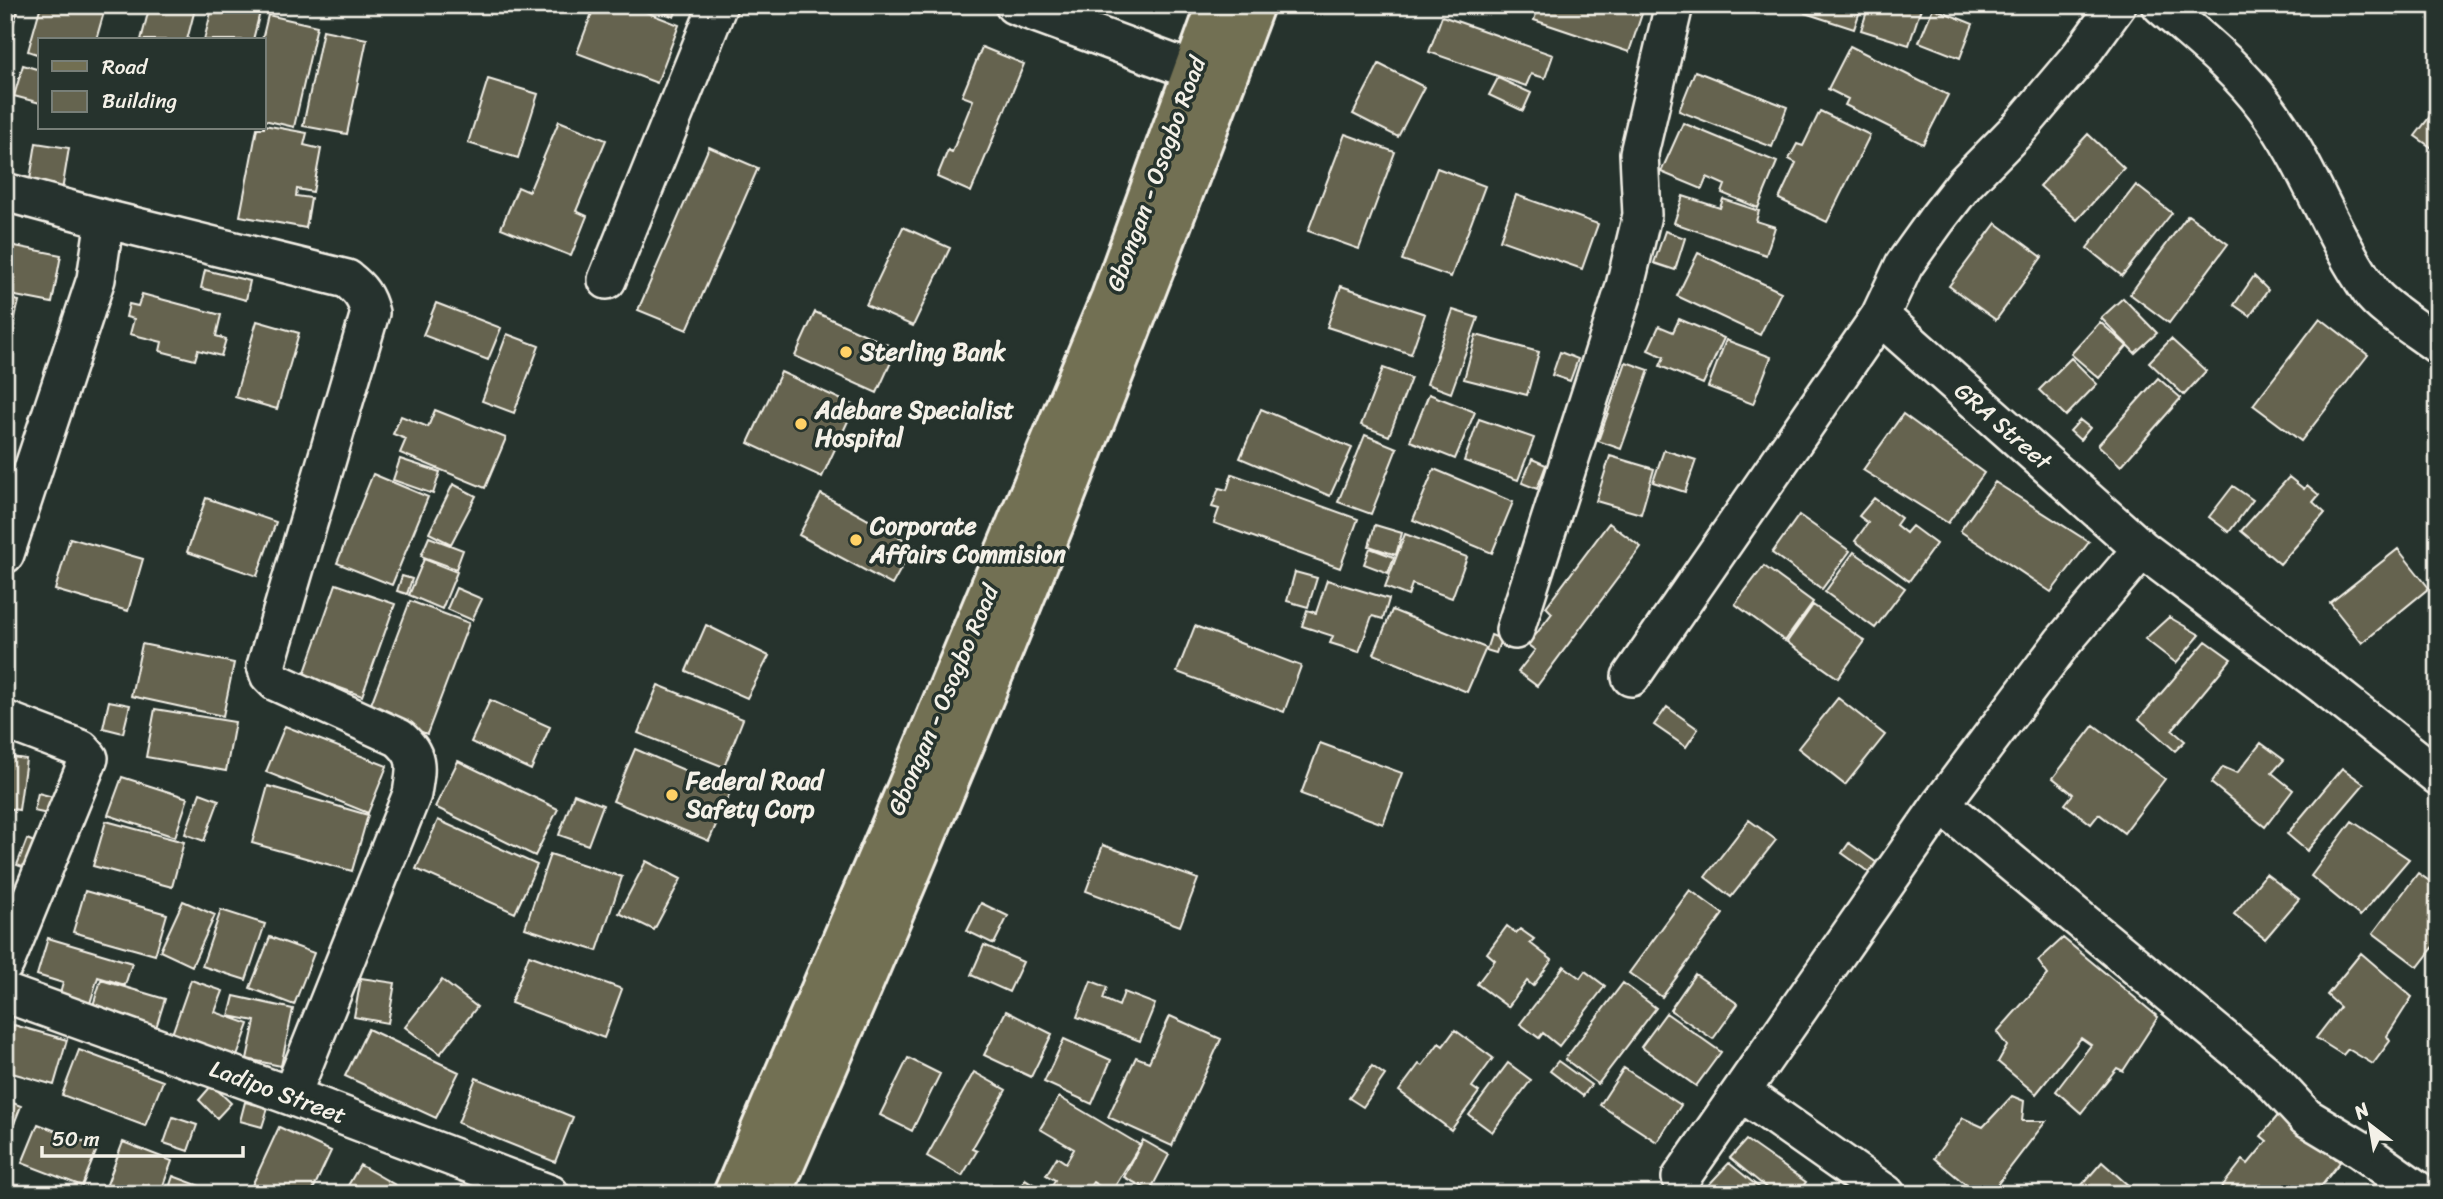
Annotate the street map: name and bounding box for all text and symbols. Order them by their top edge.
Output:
legend [38,38,266,130]
text: Road [102,48,149,86]
street label: Gbongan - Osogbo Road [1094,49,1219,298]
text: Building [102,82,178,120]
place label: Sterling Bank [859,331,1007,373]
marker: Sterling Bank [838,344,854,360]
street label: GRA Street [1944,371,2063,482]
place label: Adebare Specialist Hospital [814,389,1014,459]
marker: Adebare Specialist Hospital [793,416,809,432]
place label: Corporate Affairs Commision [869,505,1066,575]
marker: Corporate Affairs Commision [848,532,864,548]
street label: Gbongan - Osogbo Road [875,577,1011,822]
place label: Federal Road Safety Corp [685,760,825,830]
marker: Federal Road Safety Corp [664,787,680,803]
street label: Ladipo Street [204,1048,352,1136]
north arrow [2334,1090,2404,1160]
text: N [2347,1093,2376,1129]
scale bar [42,1115,243,1159]
text: 50 m [52,1120,100,1158]

